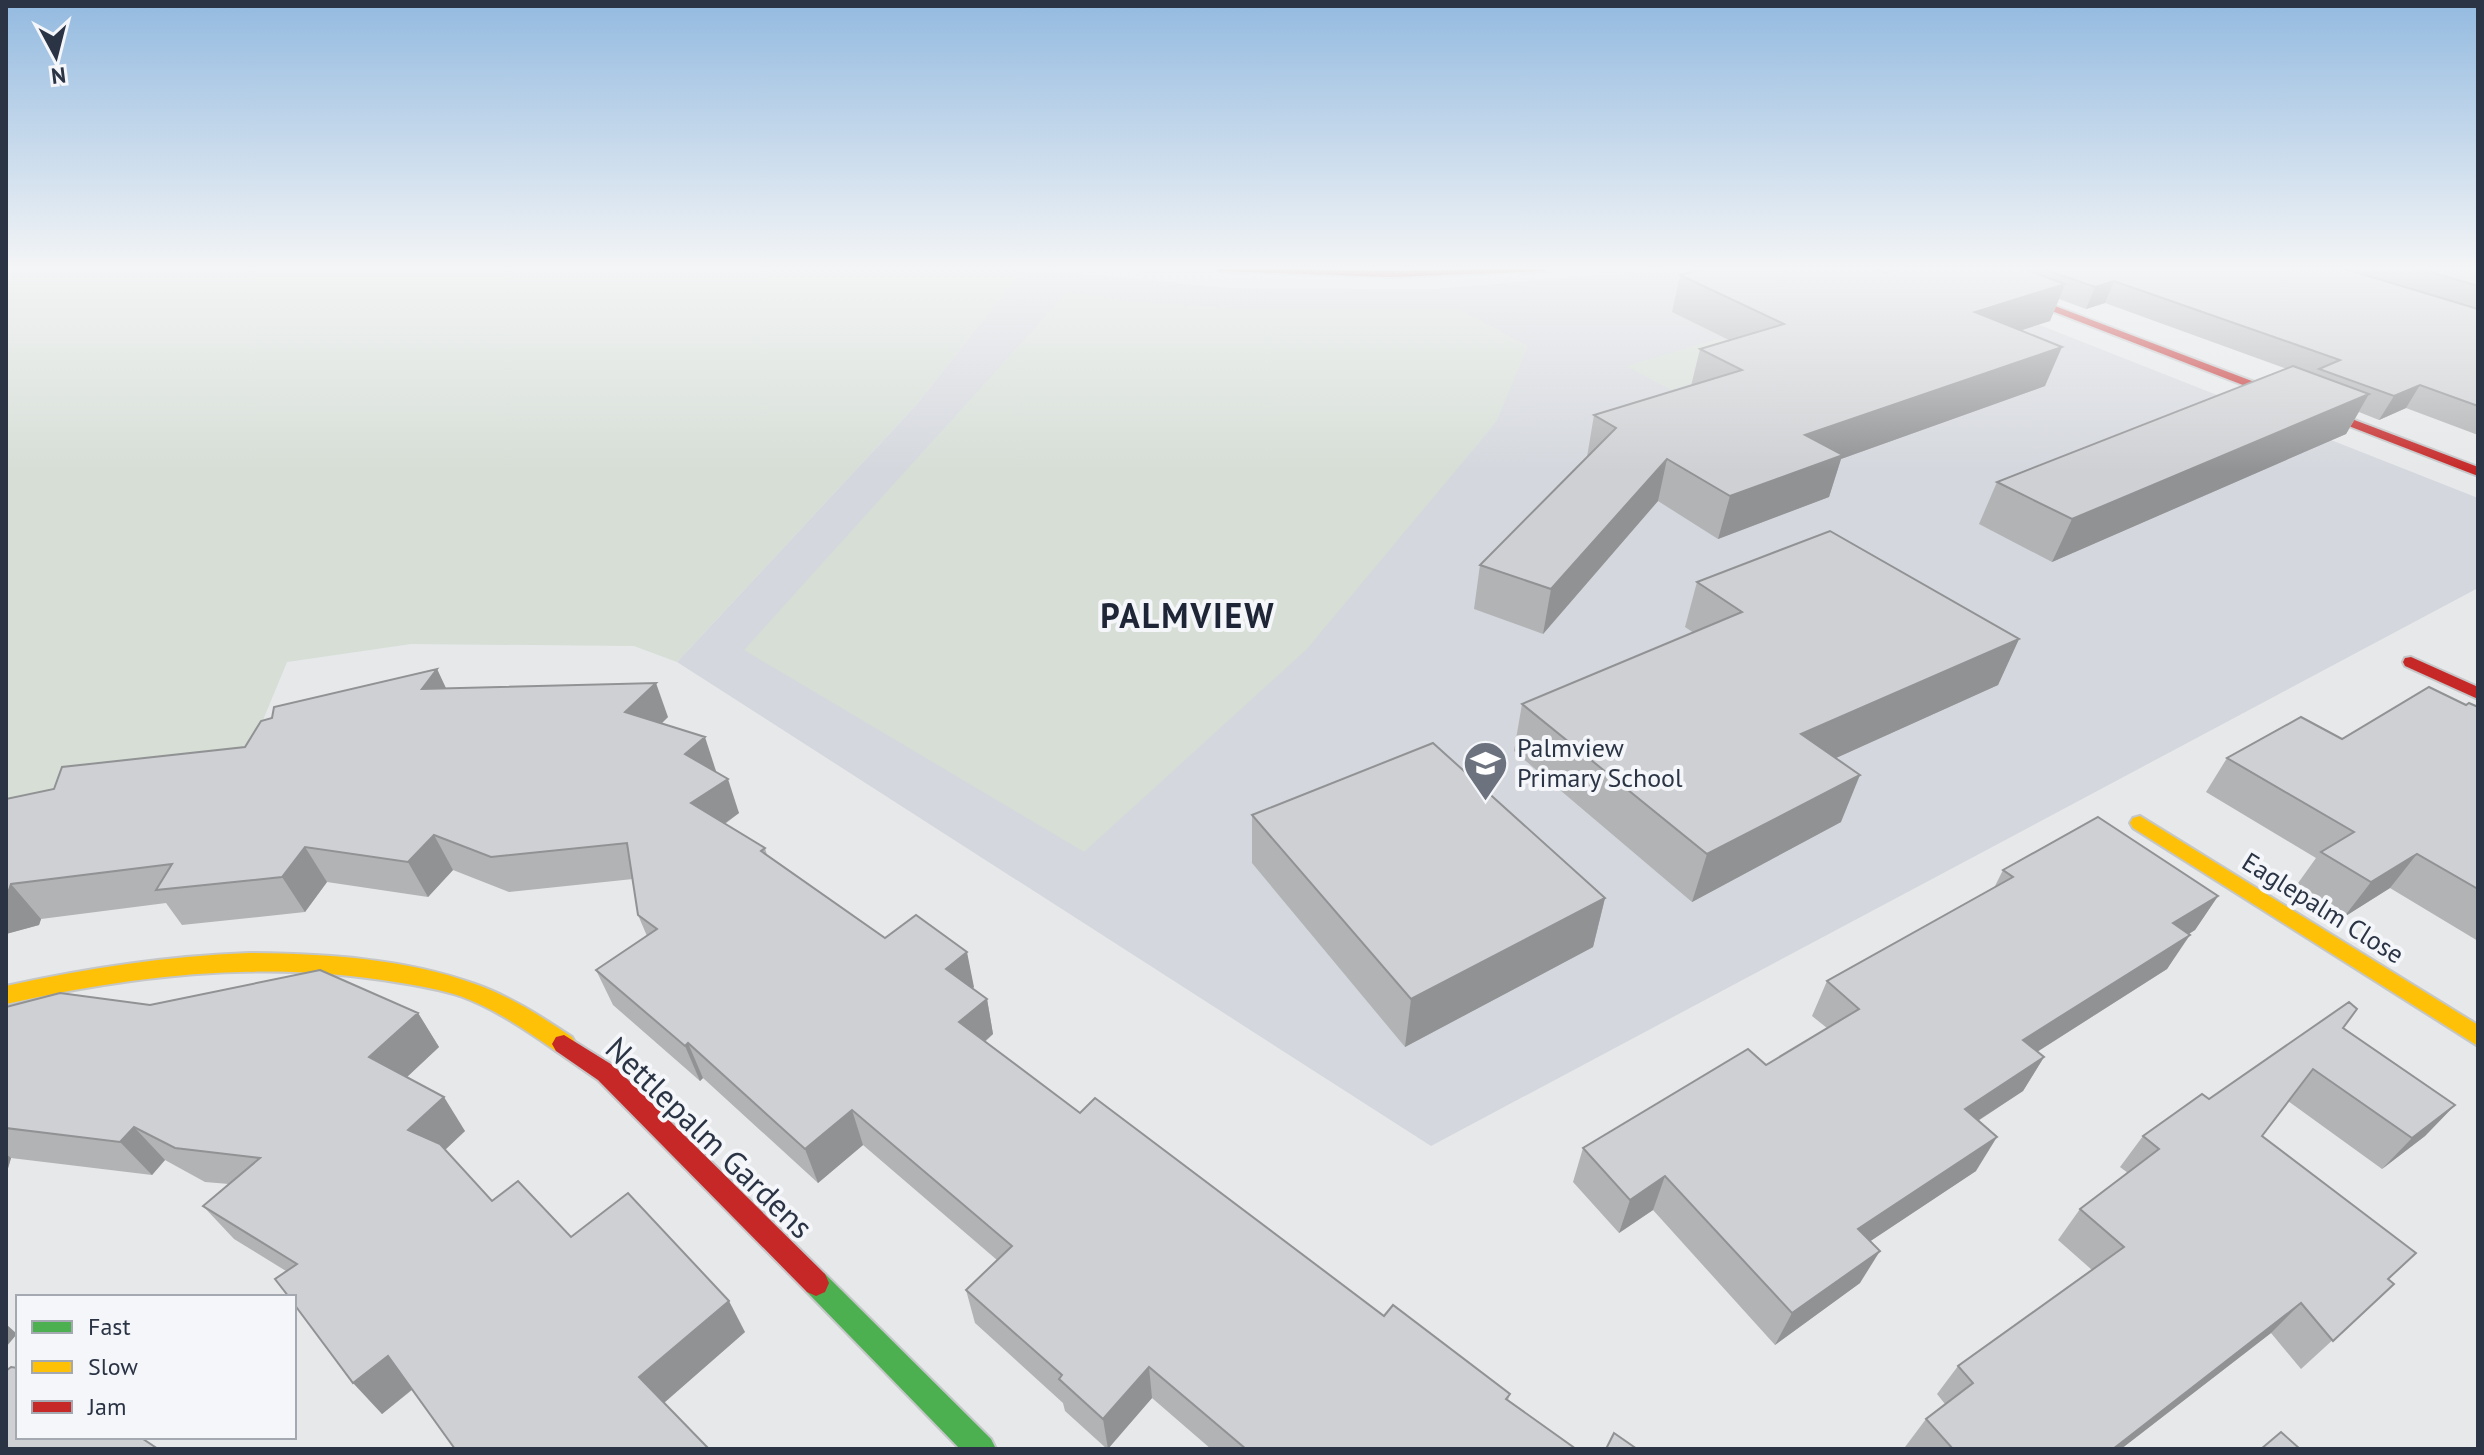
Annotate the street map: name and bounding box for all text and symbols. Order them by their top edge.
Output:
north arrow [16,16,96,96]
text: N [50,61,67,91]
district label: PALMVIEW [1100,593,1276,637]
place label: Palmview Primary School [1517,731,1683,794]
school or university icon: Palmview Primary School [1462,739,1510,802]
street label: Eaglepalm Close [2236,845,2410,971]
street label: Nettlepalm Gardens [597,1027,822,1247]
legend [16,1295,296,1439]
text: Fast [88,1311,131,1342]
text: Slow [88,1351,138,1382]
text: Jam [87,1391,126,1422]

